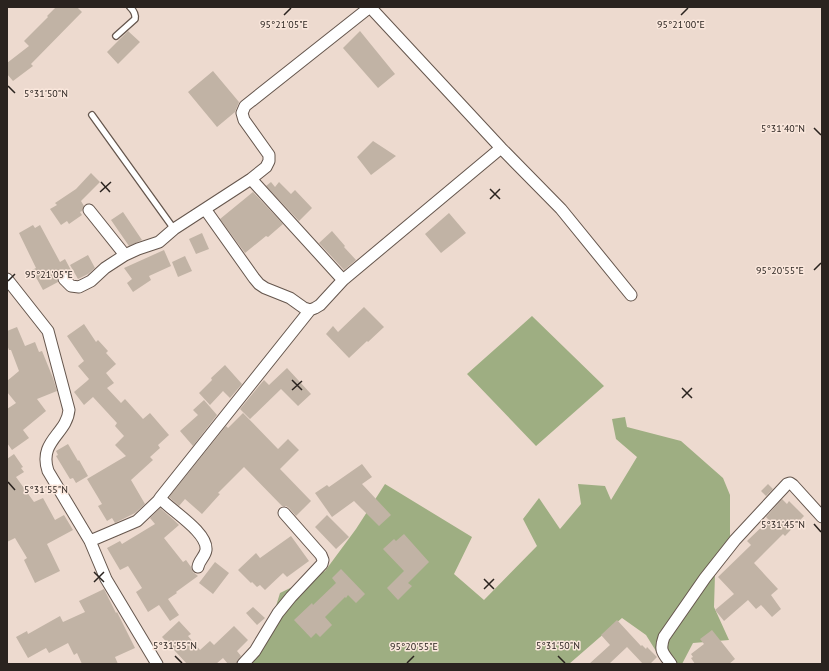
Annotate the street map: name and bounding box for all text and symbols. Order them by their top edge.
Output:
text: 95°21'05"E [260,18,308,31]
text: 95°21'00"E [657,18,705,31]
text: 5°31'50"N [24,87,68,100]
text: 5°31'40"N [761,122,805,135]
text: 95°20'55"E [756,264,804,277]
text: 95°21'05"E [25,268,73,281]
text: 5°31'55"N [24,483,68,496]
text: 5°31'45"N [761,518,805,531]
text: 5°31'55"N [153,639,197,652]
text: 5°31'50"N [536,639,580,652]
text: 95°20'55"E [390,640,438,653]

